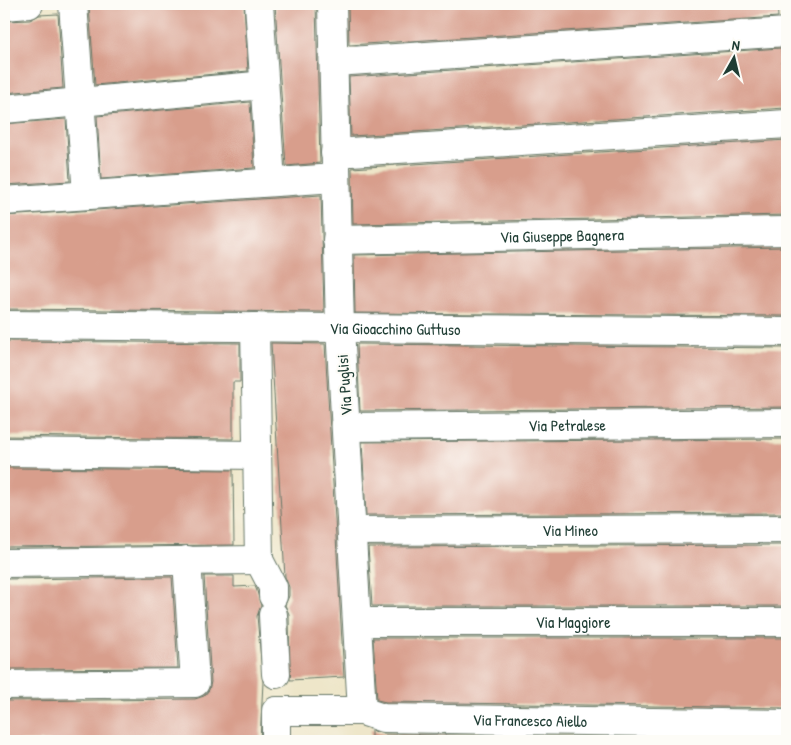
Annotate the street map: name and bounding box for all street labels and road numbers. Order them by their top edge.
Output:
street label: Via Giuseppe Bagnera [500,223,624,248]
street label: Via Gioacchino Guttuso [329,317,461,340]
street label: Via Puglisi [331,354,357,416]
street label: Via Petralese [528,414,607,436]
street label: Via Mineo [542,519,598,541]
street label: Via Maggiore [535,611,611,633]
street label: Via Francesco Aiello [472,708,588,732]

